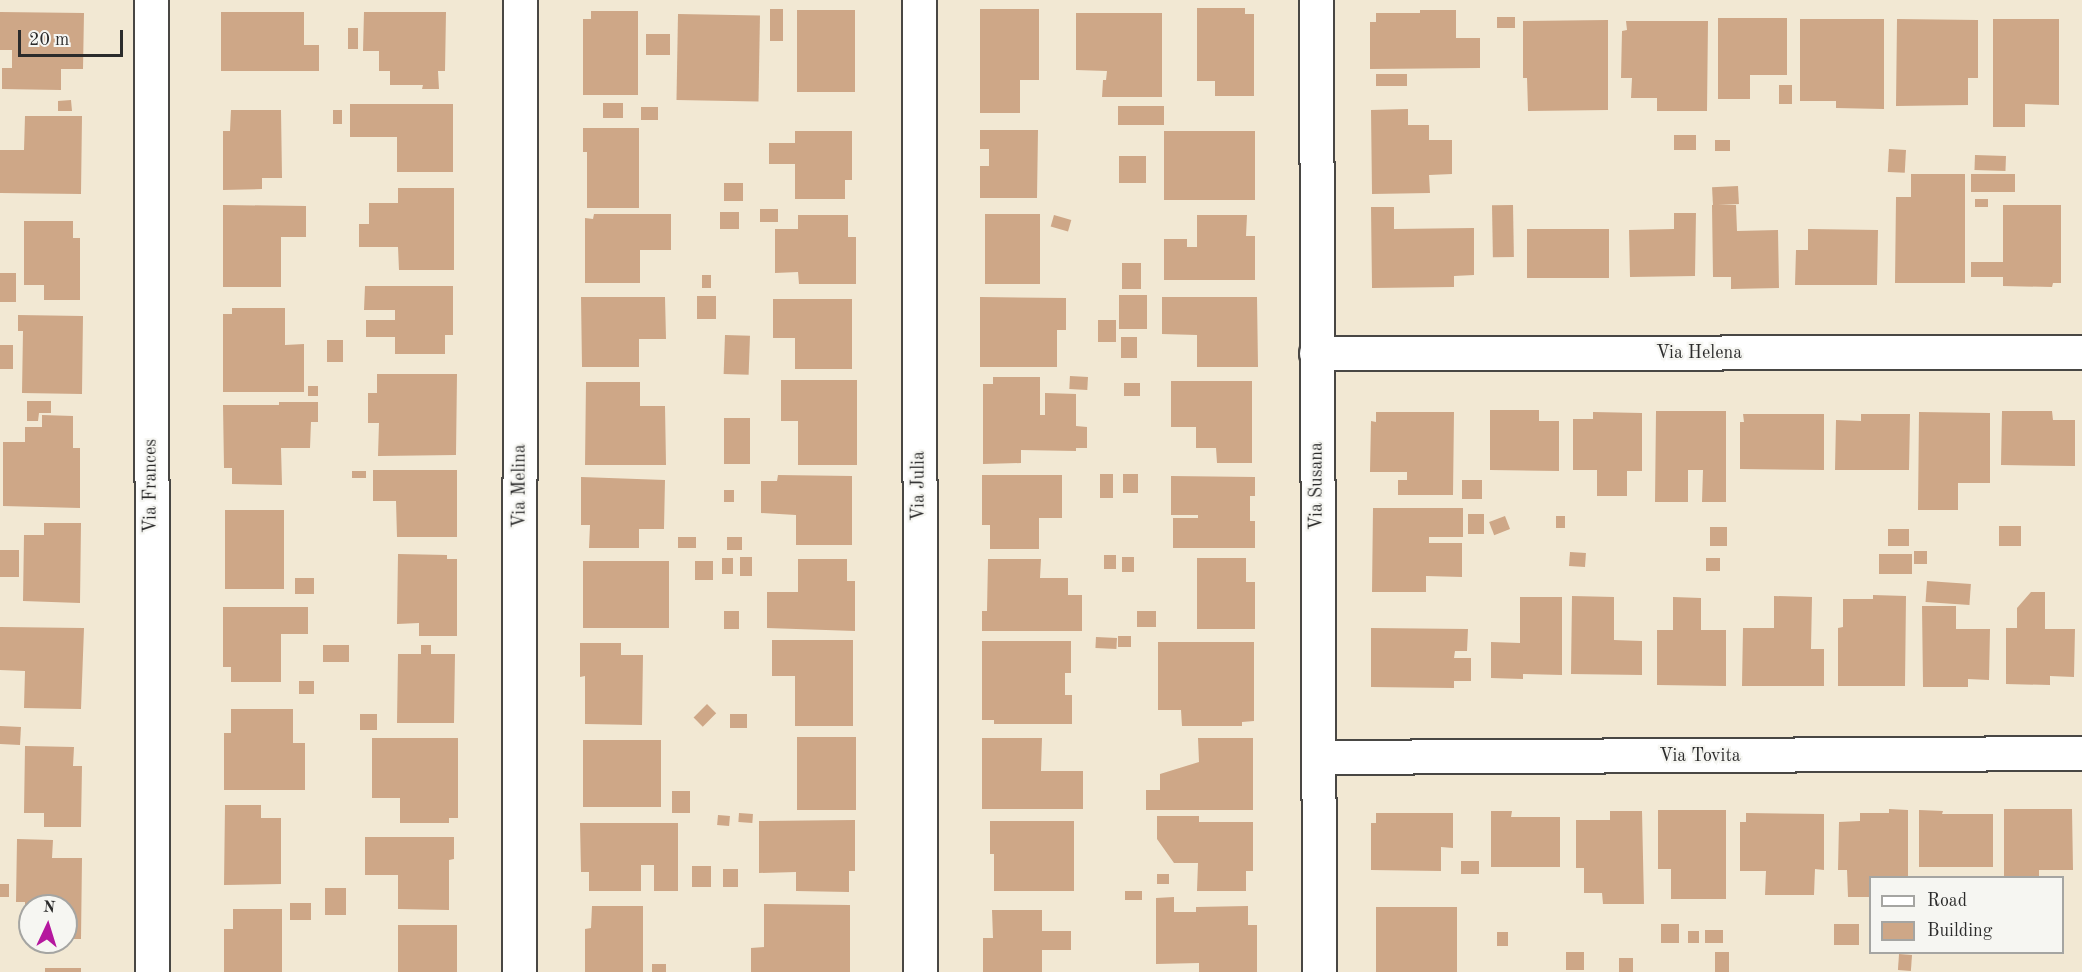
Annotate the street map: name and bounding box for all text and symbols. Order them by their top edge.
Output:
scale bar [21,18,126,56]
text: 20 m [29,31,69,49]
street label: Via Helena [1656,342,1742,364]
street label: Via Frances [140,439,162,533]
street label: Via Susana [1306,442,1328,530]
street label: Via Melina [509,444,531,528]
street label: Via Julia [908,451,930,521]
street label: Via Tovita [1659,745,1741,767]
legend [1869,876,2064,954]
text: Road [1927,892,1967,910]
north arrow [18,894,78,954]
text: N [42,900,56,916]
text: Building [1927,922,1992,940]

